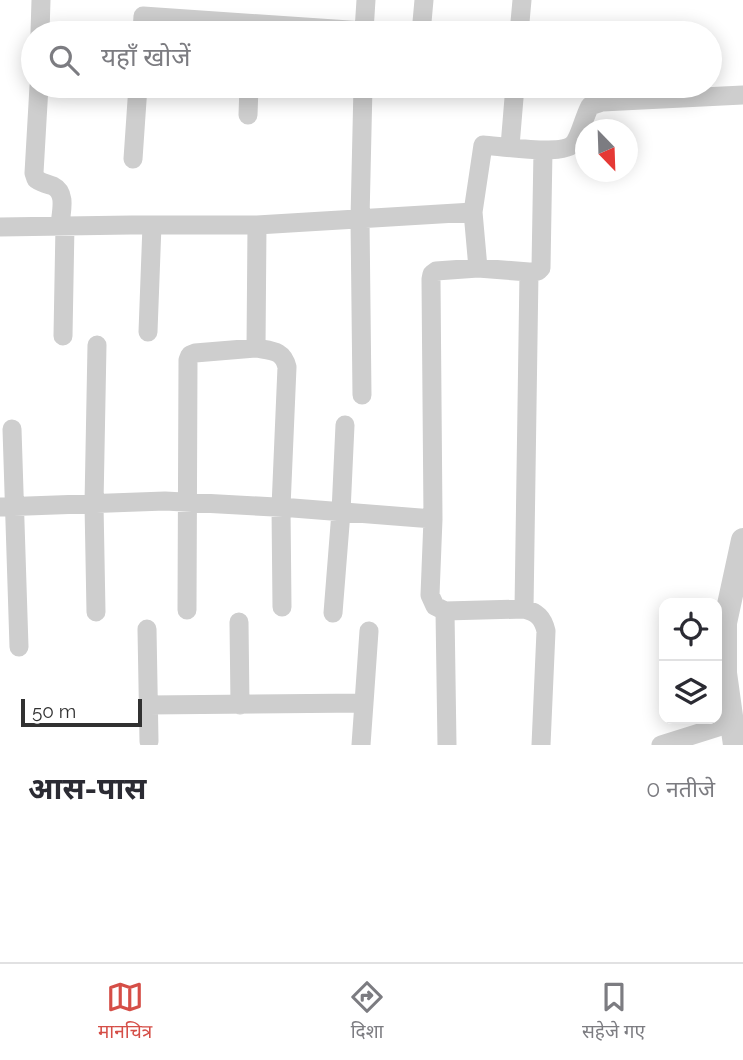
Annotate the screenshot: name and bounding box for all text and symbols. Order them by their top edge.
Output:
search box [21,21,722,98]
icon: search [45,41,83,79]
text: यहाँ खोजें [101,42,191,72]
north arrow [575,119,638,182]
map controls [659,598,722,724]
button: locate [659,598,722,661]
button: layers [659,661,722,724]
scale bar [21,696,142,728]
text: 50 m [32,700,76,722]
text: आस-पास [28,771,146,806]
text: 0 नतीजे [646,775,715,802]
tab: मानचित्र [98,978,152,1046]
tab: दिशा [348,978,386,1046]
tab: सहेजे गए [582,978,645,1046]

